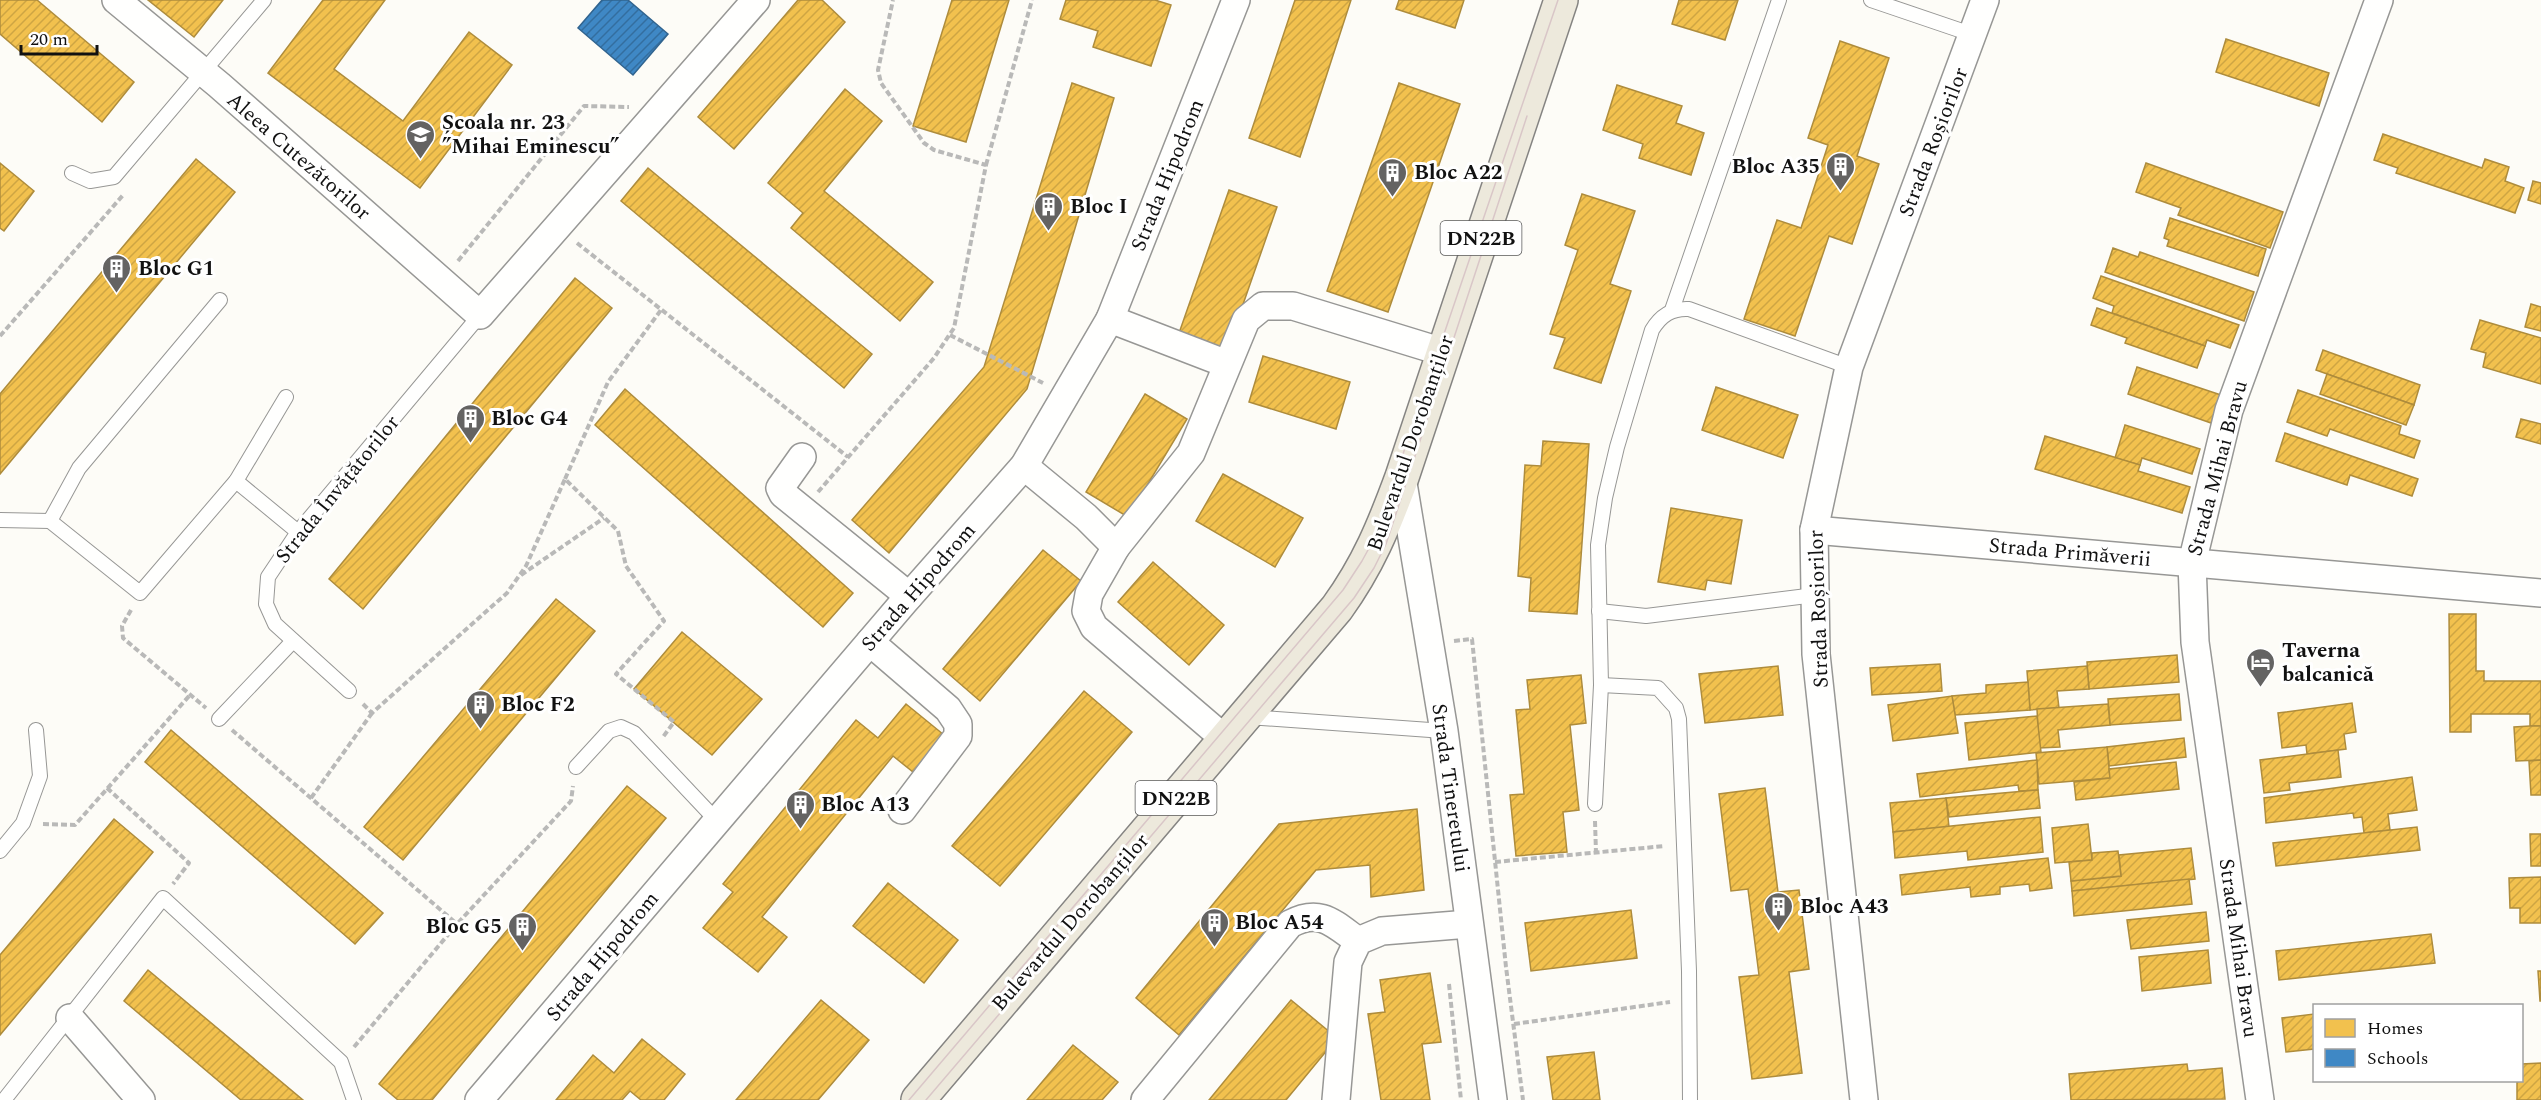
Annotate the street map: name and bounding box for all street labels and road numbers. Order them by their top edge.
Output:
street label: Strada Roșiorilor [1891,63,1977,222]
street label: Aleea Cutezătorilor [219,85,378,229]
street label: Strada Hipodrom [1123,94,1213,256]
road number: DN22B [1440,221,1522,255]
street label: Bulevardul Dorobanților [1359,331,1463,556]
street label: Strada Mihai Bravu [2179,377,2257,560]
street label: Strada Învățătorilor [268,408,408,571]
street label: Strada Hipodrom [854,516,984,659]
street label: Strada Roșiorilor [1800,529,1838,688]
street label: Strada Primăverii [1987,530,2153,576]
street label: Strada Tineretului [1422,702,1478,875]
road number: DN22B [1136,781,1216,815]
street label: Bulevardul Dorobanților [984,827,1157,1019]
street label: Strada Mihai Bravu [2210,857,2266,1040]
street label: Strada Hipodrom [539,884,667,1029]

